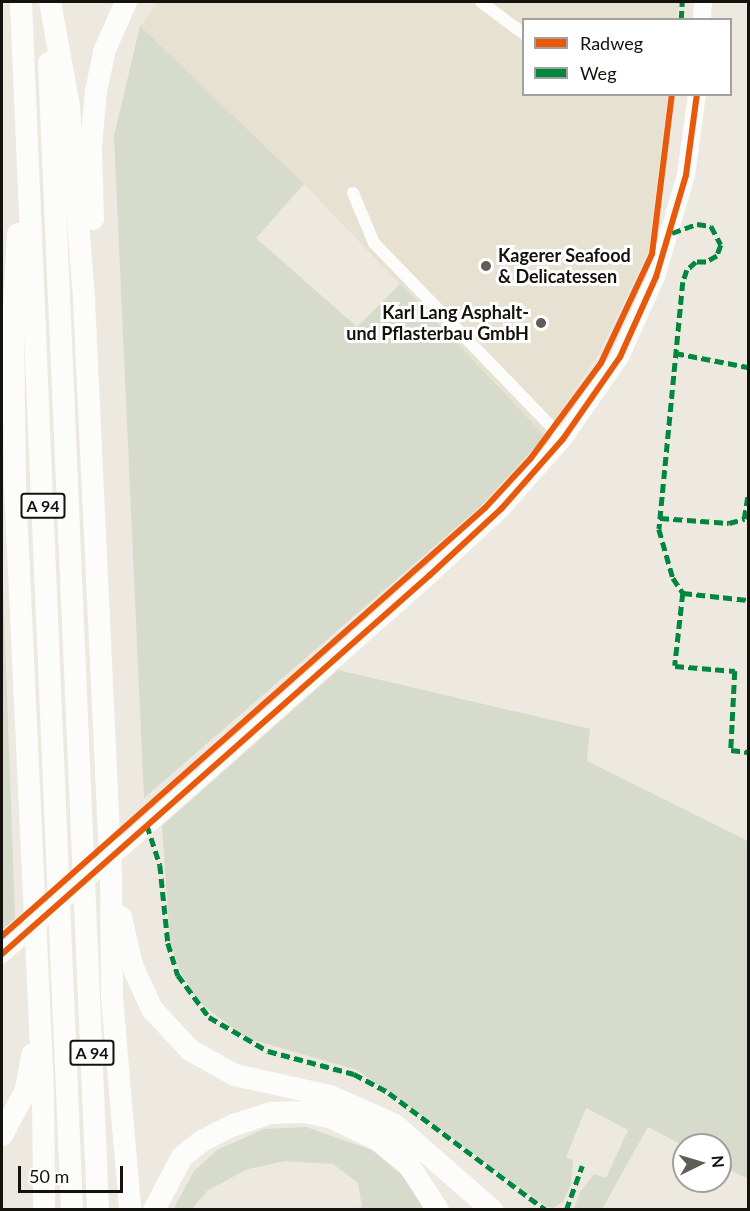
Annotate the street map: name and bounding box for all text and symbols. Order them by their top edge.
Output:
legend [522,18,732,96]
text: Radweg [580,32,643,54]
text: Weg [580,62,617,84]
place label: Kagerer Seafood & Delicatessen [498,245,631,288]
marker: Kagerer Seafood & Delicatessen [479,259,493,273]
place label: Karl Lang Asphalt- und Pflasterbau GmbH [346,302,529,344]
marker: Karl Lang Asphalt- und Pflasterbau GmbH [534,316,548,330]
road number: A 94 [19,493,67,519]
road number: A 94 [68,1040,116,1066]
north arrow [672,1133,732,1193]
scale bar [21,1154,126,1192]
text: N [708,1155,728,1169]
text: 50 m [29,1165,69,1187]

